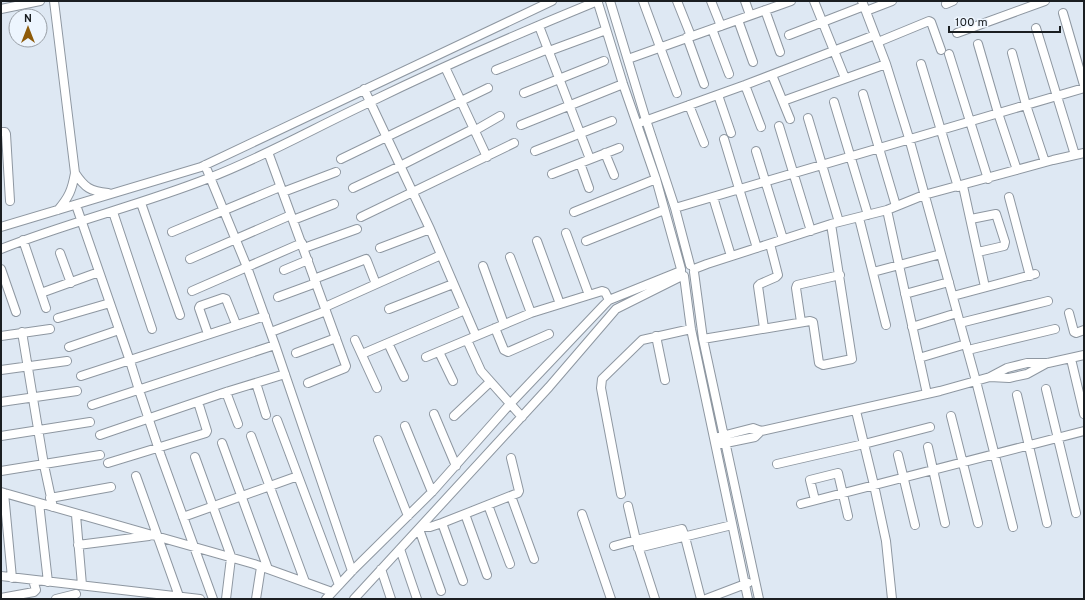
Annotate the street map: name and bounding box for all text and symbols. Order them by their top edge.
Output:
north arrow [8,8,48,48]
scale bar [949,8,1060,34]
text: N [24,12,32,26]
text: 100 m [955,15,988,31]

